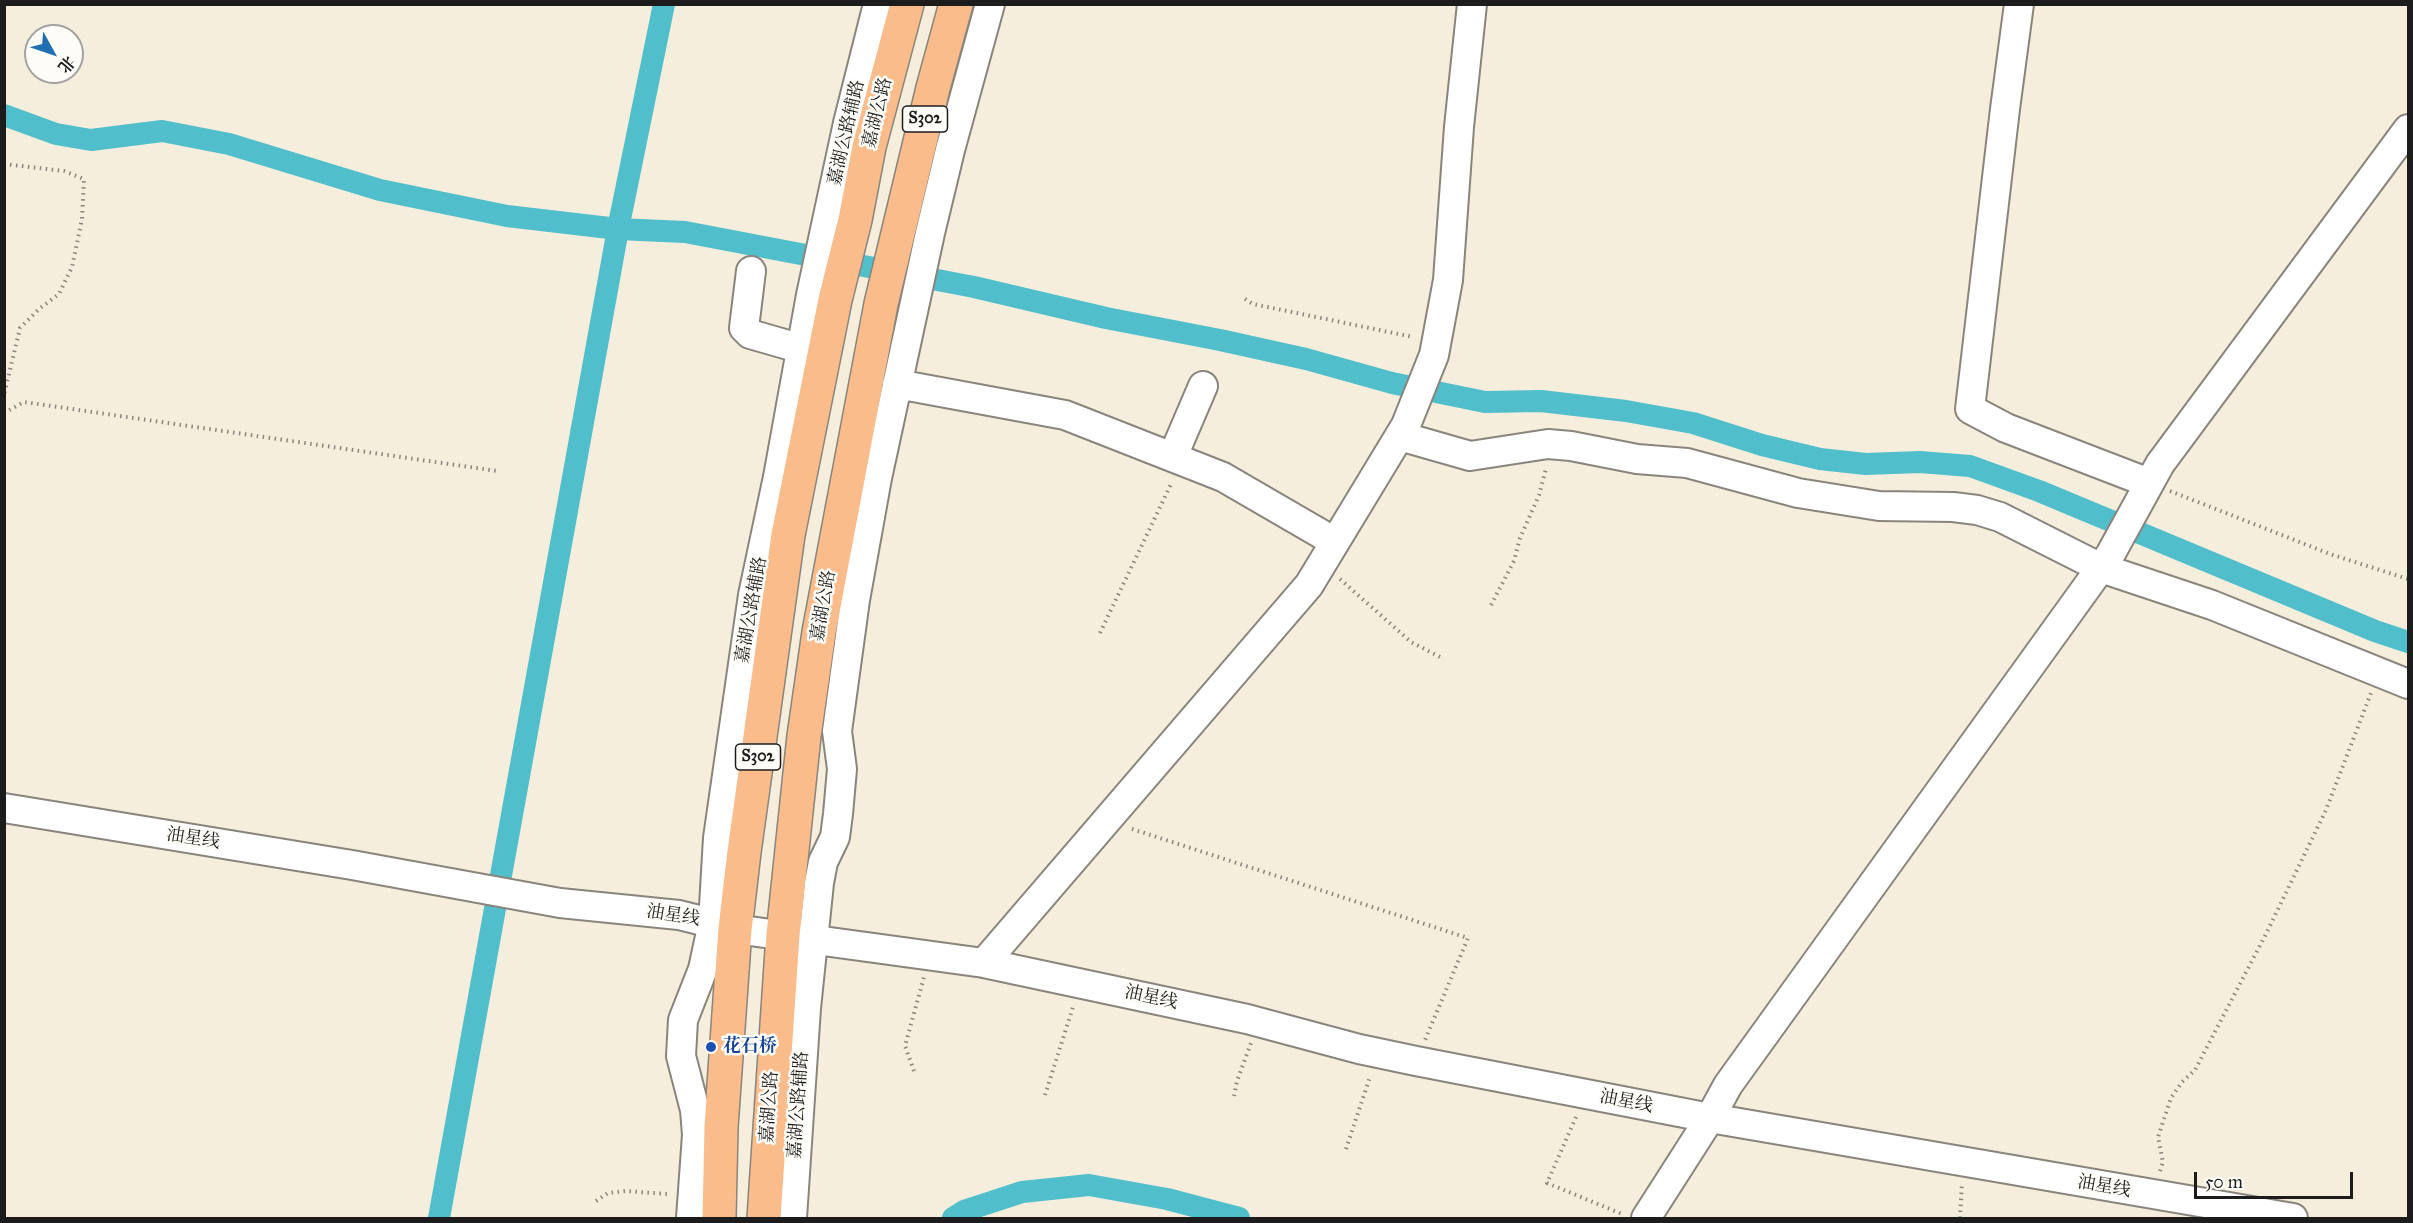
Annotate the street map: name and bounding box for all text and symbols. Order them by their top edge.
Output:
north arrow [24,24,84,84]
text: 北 [54,52,79,77]
street label: 嘉湖公路 [859,75,897,151]
street label: 嘉湖公路辅路 [824,78,870,188]
road number: S302 [902,106,948,132]
street label: 嘉湖公路辅路 [732,555,772,665]
street label: 嘉湖公路 [807,569,841,643]
road number: S302 [736,744,780,770]
street label: 油星线 [165,824,221,854]
street label: 油星线 [645,901,701,931]
street label: 油星线 [1122,982,1180,1014]
place label: 花石桥 [723,1036,777,1058]
marker: 花石桥 [704,1040,718,1054]
street label: 嘉湖公路辅路 [784,1050,814,1160]
street label: 嘉湖公路 [757,1070,783,1144]
street label: 油星线 [1597,1086,1655,1118]
scale bar [2197,1160,2356,1198]
text: 50 m [2205,1171,2243,1193]
street label: 油星线 [2076,1172,2132,1202]

